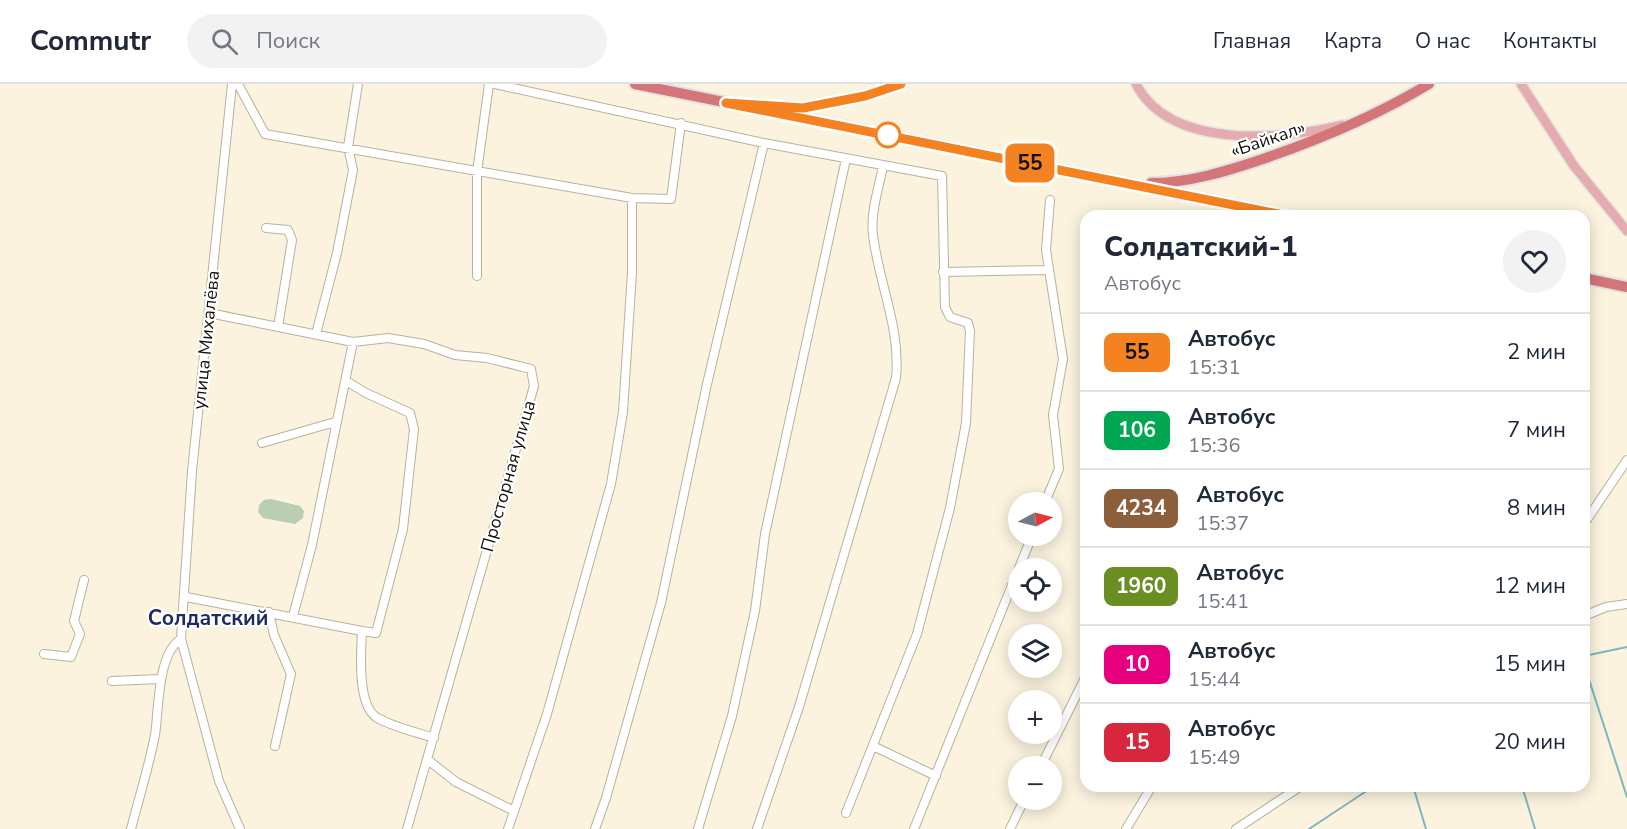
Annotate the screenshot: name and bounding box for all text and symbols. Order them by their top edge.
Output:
search box [187,14,607,68]
text: Commutr [30,22,151,60]
icon: search [208,25,241,58]
text: Поиск [256,26,320,56]
text: Главная [1213,27,1291,55]
text: Карта [1324,27,1382,55]
text: О нас [1415,27,1470,55]
text: Контакты [1503,27,1597,55]
street label: «Байкал» [1227,115,1309,163]
unlabelled marker [875,122,901,148]
line badge: 55 [1003,144,1057,182]
text: 55 [1017,149,1043,177]
text: Солдатский-1 [1104,228,1298,266]
button: heart [1503,230,1566,293]
street label: улица Михалёва [187,269,225,411]
text: Автобус [1104,270,1181,297]
text: Автобус [1188,324,1276,354]
text: 2 мин [1507,337,1566,367]
text: 55 [1124,338,1150,366]
text: 15:31 [1188,354,1241,381]
street label: Просторная улица [475,397,541,555]
text: Автобус [1188,402,1276,432]
text: 7 мин [1507,415,1566,445]
text: 106 [1118,416,1156,444]
text: 15:36 [1188,432,1241,459]
text: Автобус [1196,480,1284,510]
north arrow [1008,492,1062,546]
map controls [1008,492,1062,810]
text: 8 мин [1507,493,1566,523]
text: 4234 [1116,494,1166,522]
text: 15:37 [1196,510,1249,537]
button: locate [1008,558,1062,612]
text: Автобус [1196,558,1284,588]
text: 12 мин [1494,571,1566,601]
text: 1960 [1116,572,1166,600]
text: 15:41 [1196,588,1249,615]
district label: Солдатский [148,604,268,632]
button: layers [1008,624,1062,678]
text: Автобус [1188,636,1276,666]
text: 15 мин [1494,649,1566,679]
text: 10 [1124,650,1150,678]
text: 15:44 [1188,666,1241,693]
button: + [1008,690,1062,744]
text: Автобус [1188,714,1276,744]
text: 20 мин [1494,727,1566,757]
text: 15 [1124,728,1150,756]
text: 15:49 [1188,744,1241,771]
button: − [1008,756,1062,810]

